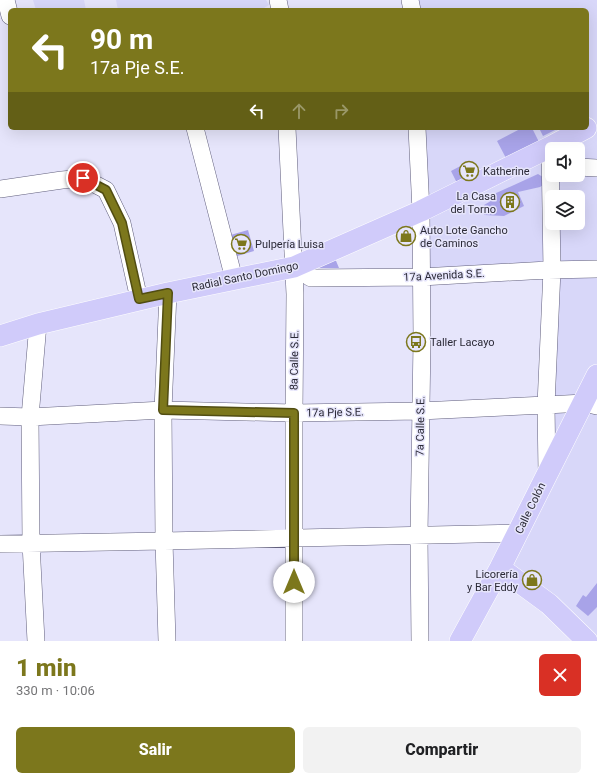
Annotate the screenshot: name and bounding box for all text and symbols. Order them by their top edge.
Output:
text: 90 m [90,23,153,56]
icon: left [24,24,76,76]
text: 17a Pje S.E. [90,57,185,78]
icon: left [246,100,268,122]
icon: ahead [288,100,310,122]
icon: right [330,100,352,122]
map controls [545,142,585,230]
button: sound [545,142,585,182]
supermarket icon: Katherine [458,160,480,182]
pin [66,161,100,195]
place label: Katherine [483,165,530,178]
icon: arrive [72,167,94,189]
place label: La Casa del Torno [450,190,496,216]
button: layers [545,190,585,230]
building icon: La Casa del Torno [499,191,521,213]
place label: Auto Lote Gancho de Caminos [420,224,508,250]
shop icon: Auto Lote Gancho de Caminos [395,225,417,247]
supermarket icon: Pulpería Luisa [230,233,252,255]
place label: Pulpería Luisa [255,238,324,251]
street label: Radial Santo Domingo [191,259,299,294]
street label: 17a Avenida S.E. [403,267,485,284]
street label: 8a Calle S.E. [287,330,302,390]
bus stop icon: Taller Lacayo [405,331,427,353]
place label: Taller Lacayo [430,336,495,349]
street label: 7a Calle S.E. [413,396,428,456]
street label: 17a Pje S.E. [306,405,364,420]
street label: Calle Colón [512,480,548,536]
position arrow [273,561,315,603]
place label: Licorería y Bar Eddy [467,568,519,594]
shop icon: Licorería y Bar Eddy [521,569,543,591]
text: 1 min [16,654,77,682]
button: close [539,654,581,696]
text: 330 m · 10:06 [16,683,95,698]
button: Salir [16,727,295,773]
button: Compartir [303,727,581,773]

